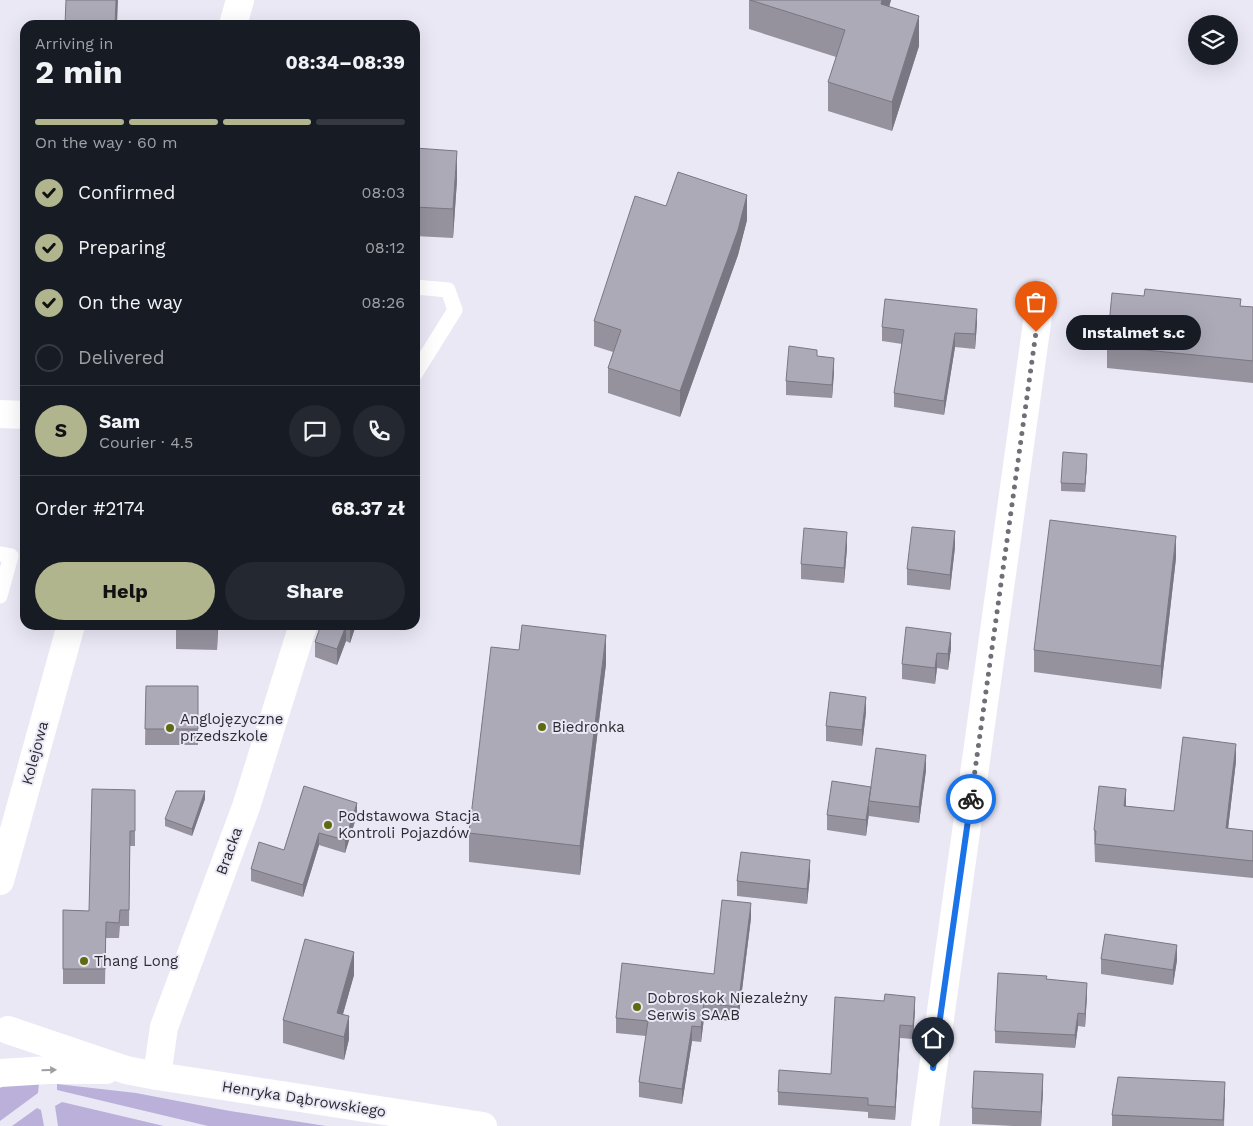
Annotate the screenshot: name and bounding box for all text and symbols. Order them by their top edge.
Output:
map controls [1188,15,1238,65]
button: layers [1188,15,1238,65]
text: Arriving in [35,34,113,53]
text: 08:34–08:39 [286,51,405,74]
text: 2 min [35,53,123,91]
text: On the way · 60 m [35,133,177,152]
icon: check [35,179,63,207]
text: Confirmed [78,181,175,204]
text: 08:03 [361,183,405,202]
icon: check [35,234,63,262]
text: Preparing [78,236,165,259]
text: 08:12 [365,238,405,257]
pin [1015,281,1057,332]
icon: bag [1022,288,1050,316]
icon: check [35,289,63,317]
text: On the way [78,291,182,314]
text: 08:26 [361,293,405,312]
callout: Instalmet s.c [1066,314,1201,350]
text: Instalmet s.c [1082,323,1185,342]
text: Delivered [78,346,165,369]
button: chat [289,405,341,457]
button: phone [353,405,405,457]
text: Sam [99,410,140,433]
text: S [55,419,67,442]
text: Courier · 4.5 [99,433,193,452]
text: Order #2174 [35,497,145,520]
text: 68.37 zł [331,497,405,520]
button: Help [35,562,215,620]
button: Share [225,562,405,620]
place label: Anglojęzyczne przedszkole [180,710,284,745]
place label: Biedronka [552,718,625,736]
street label: Kolejowa [18,719,52,787]
marker: Biedronka [536,721,548,733]
marker: Anglojęzyczne przedszkole [164,722,176,734]
courier [946,774,996,824]
icon: bike [957,785,985,813]
place label: Podstawowa Stacja Kontroli Pojazdów [338,807,480,842]
marker: Podstawowa Stacja Kontroli Pojazdów [322,819,334,831]
street label: Bracka [212,824,246,877]
place label: Thang Long [94,952,178,970]
marker: Thang Long [78,955,90,967]
place label: Dobroskok Niezależny Serwis SAAB [647,989,808,1024]
marker: Dobroskok Niezależny Serwis SAAB [631,1001,643,1013]
pin [912,1017,954,1068]
icon: home [919,1024,947,1052]
one-way arrow [41,1066,57,1074]
street label: Henryka Dąbrowskiego [221,1077,387,1121]

